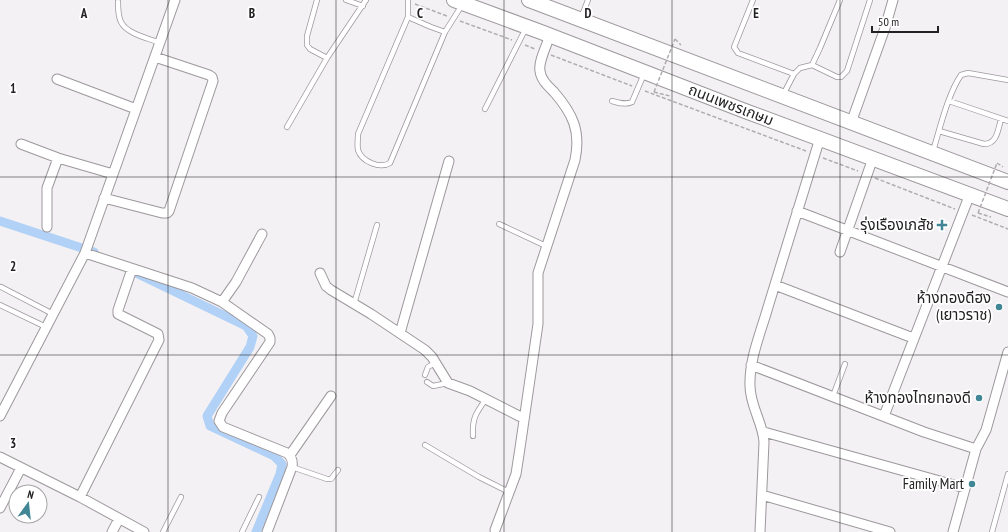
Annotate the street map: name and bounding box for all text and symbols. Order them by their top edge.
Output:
text: A [80,5,88,22]
text: B [249,5,255,22]
text: C [417,5,423,22]
text: D [585,5,592,22]
text: E [753,5,759,22]
scale bar [872,8,938,34]
text: 50 m [878,14,899,29]
text: 1 [10,80,16,97]
street label: ถนนเพชรเกษม [686,80,776,129]
place label: รุ่งเรืองเภสัช [860,215,934,234]
marker: รุ่งเรืองเภสัช [937,220,947,230]
text: 2 [10,258,16,275]
place label: ห้างทองดีฮง (เยาวราช) [917,288,991,324]
marker: ห้างทองดีฮง (เยาวราช) [994,302,1004,312]
place label: ห้างทองไทยทองดี [865,388,971,407]
marker: ห้างทองไทยทองดี [974,393,984,403]
text: 3 [10,435,16,452]
place label: Family Mart [903,474,964,493]
marker: Family Mart [967,479,977,489]
north arrow [8,484,48,524]
text: N [26,487,35,502]

